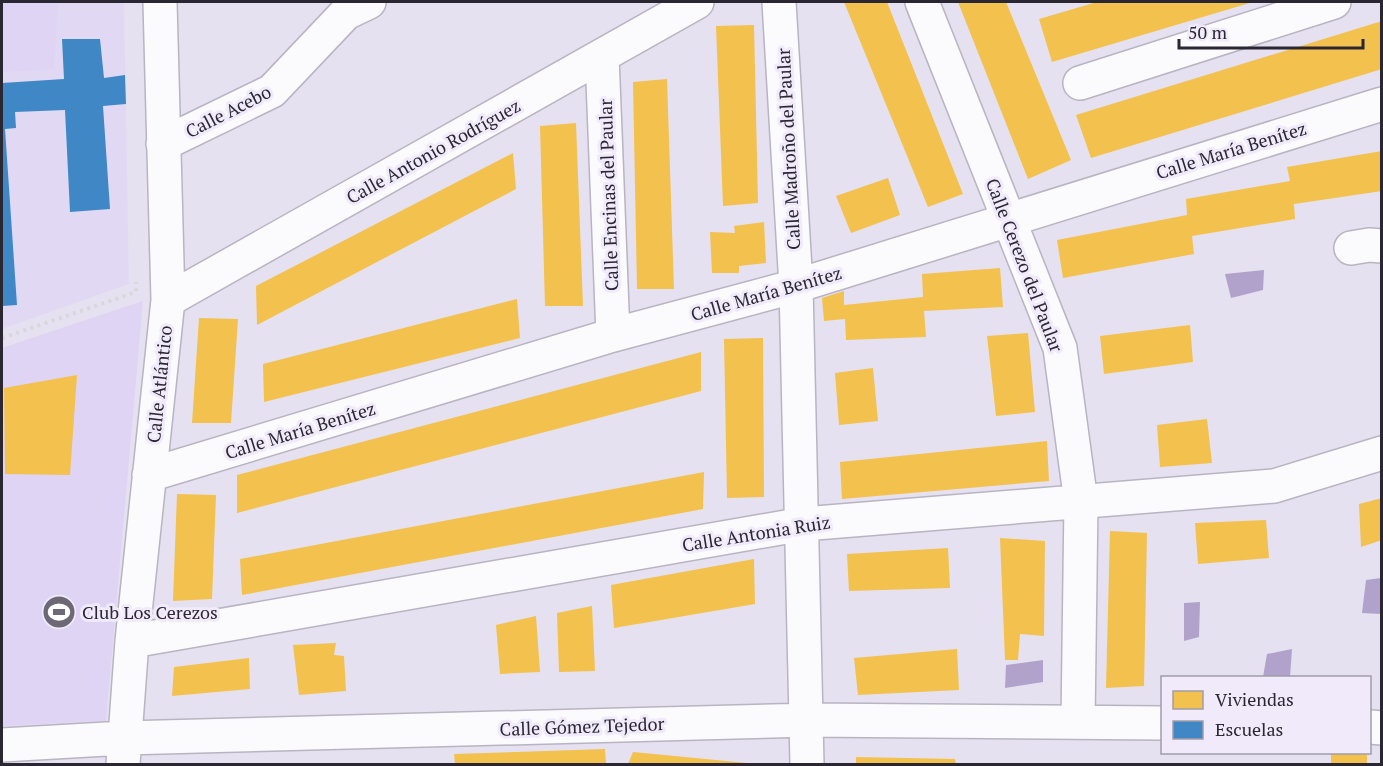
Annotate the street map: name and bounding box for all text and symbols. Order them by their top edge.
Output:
scale bar [1179,12,1364,50]
text: 50 m [1188,20,1228,44]
street label: Calle Madroño del Paular [771,47,805,250]
street label: Calle Acebo [181,79,275,143]
street label: Calle Antonio Rodríguez [342,93,524,209]
street label: Calle Encinas del Paular [593,98,623,291]
street label: Calle María Benítez [1153,116,1309,184]
street label: Calle Cerezo del Paular [981,175,1069,355]
street label: Calle María Benítez [688,260,844,326]
street label: Calle Atlántico [141,324,177,444]
street label: Calle María Benítez [222,396,378,464]
street label: Calle Antonia Ruiz [680,509,832,557]
sports icon: Club Los Cerezos [41,594,77,630]
place label: Club Los Cerezos [82,600,218,624]
legend [1161,676,1371,754]
text: Viviendas [1215,687,1294,711]
street label: Calle Gómez Tejedor [499,711,665,741]
text: Escuelas [1215,717,1283,741]

